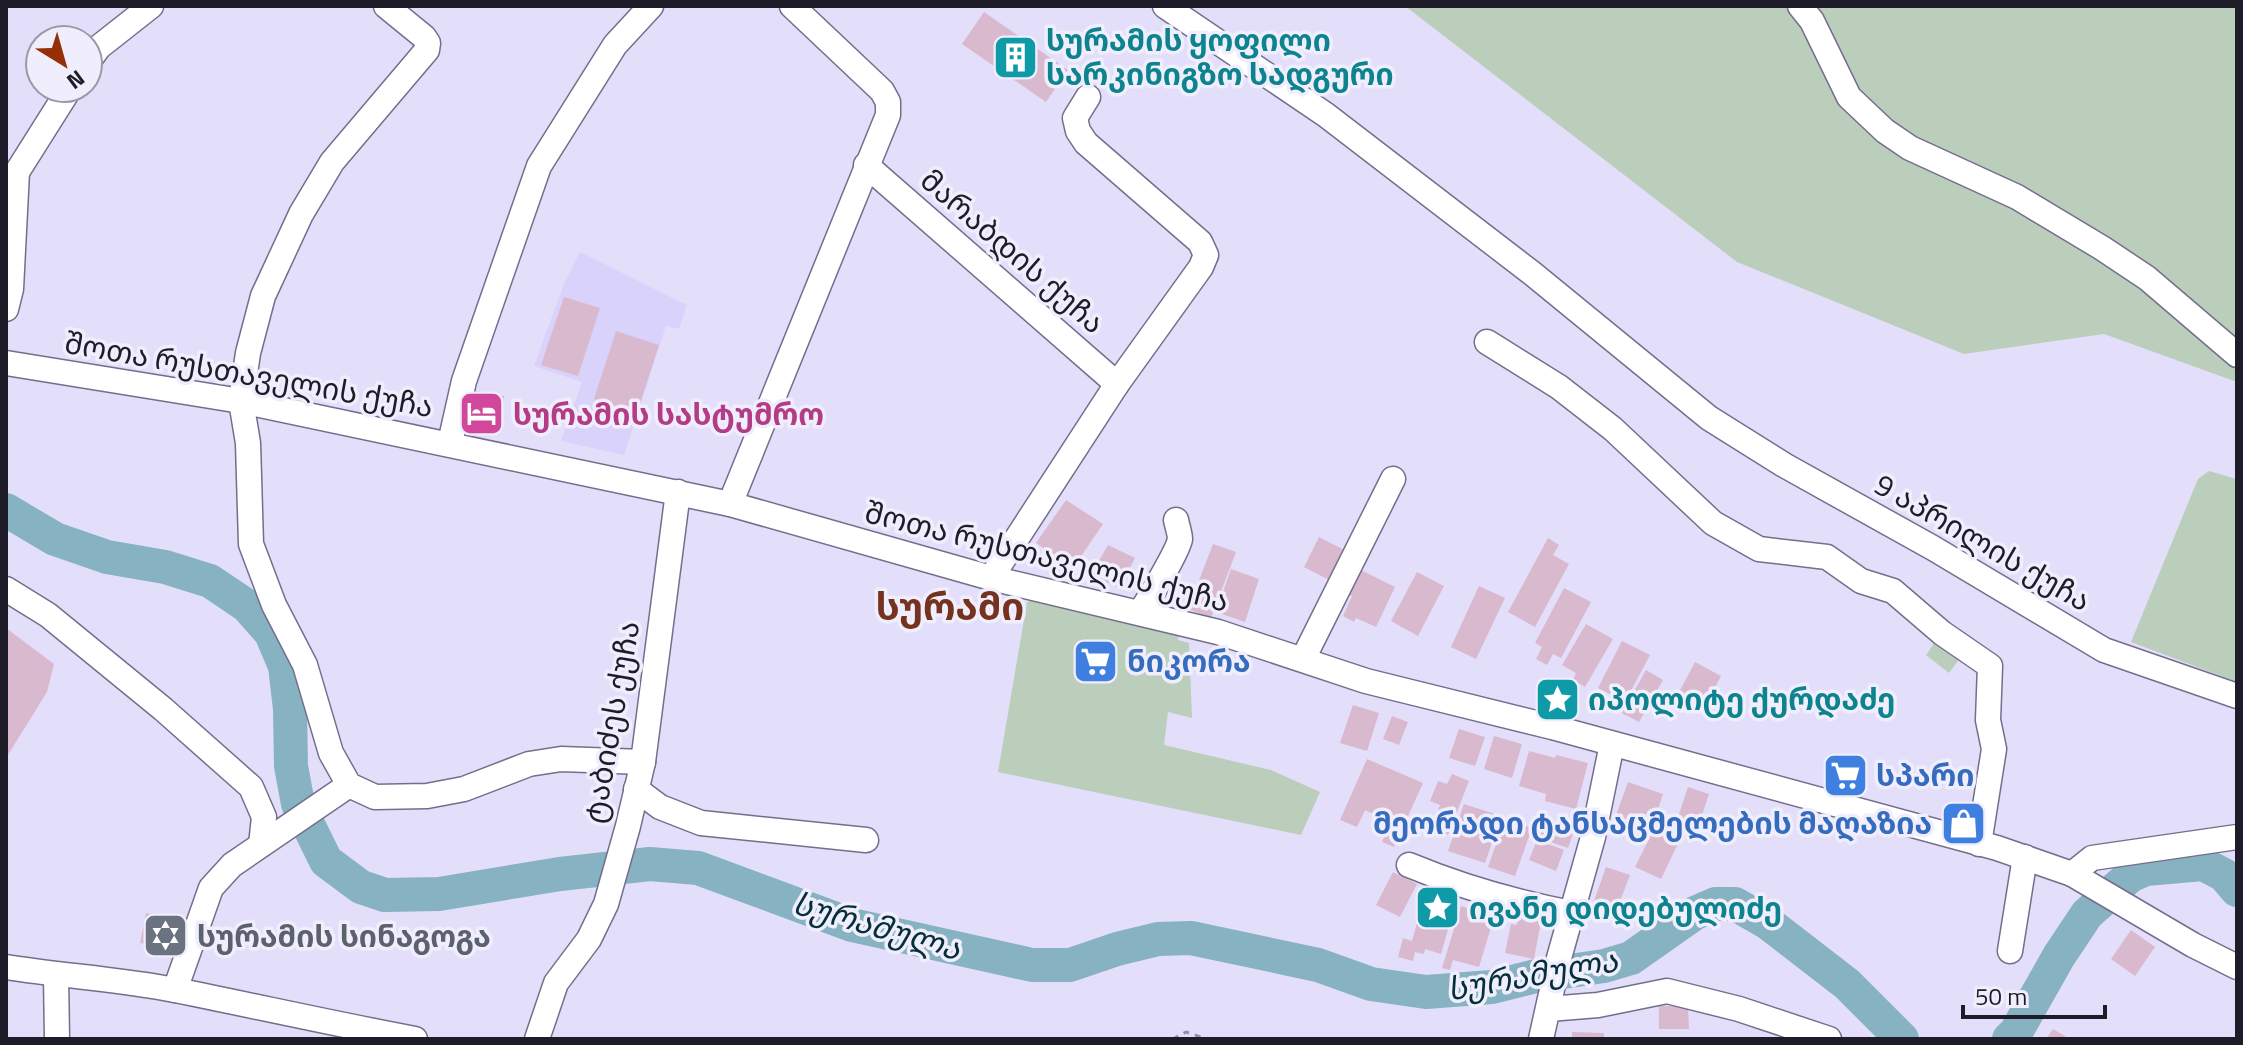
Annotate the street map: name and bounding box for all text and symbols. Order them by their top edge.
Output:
place label: სურამის ყოფილი სარკინიგზო სადგური [1046,17,1394,97]
north arrow [24,24,104,104]
building icon: სურამის ყოფილი სარკინიგზო სადგური [991,33,1039,81]
text: N [60,62,92,98]
street label: მარაბდის ქუჩა [910,158,1116,344]
street label: შოთა რუსთაველის ქუჩა [61,319,437,429]
hotel icon: სურამის სასტუმრო [458,390,506,438]
place label: სურამის სასტუმრო [513,391,824,437]
street label: 9 აპრილის ქუჩა [1866,461,2100,623]
street label: შოთა რუსთაველის ქუჩა [860,488,1234,624]
district label: სურამი [876,577,1024,635]
street label: ტაბიძეს ქუჩა [571,617,651,827]
supermarket icon: ნიკორა [1072,637,1120,685]
place label: ნიკორა [1127,638,1251,684]
place icon: იპოლიტე ქურდაძე [1533,675,1581,723]
place label: იპოლიტე ქურდაძე [1588,676,1895,722]
supermarket icon: სპარი [1821,751,1869,799]
place label: სპარი [1876,752,1974,798]
shop icon: მეორადი ტანსაცმელების მაღაზია [1939,799,1987,847]
place label: მეორადი ტანსაცმელების მაღაზია [1373,800,1932,846]
water label: სურამულა [788,878,967,972]
place icon: ივანე დიდებულიძე [1414,884,1462,932]
place label: ივანე დიდებულიძე [1469,885,1782,931]
synagogue icon: სურამის სინაგოგა [142,912,190,960]
place label: სურამის სინაგოგა [197,913,491,959]
water label: სურამულა [1443,935,1621,1013]
scale bar [1963,969,2105,1019]
text: 50 m [1975,978,2027,1014]

